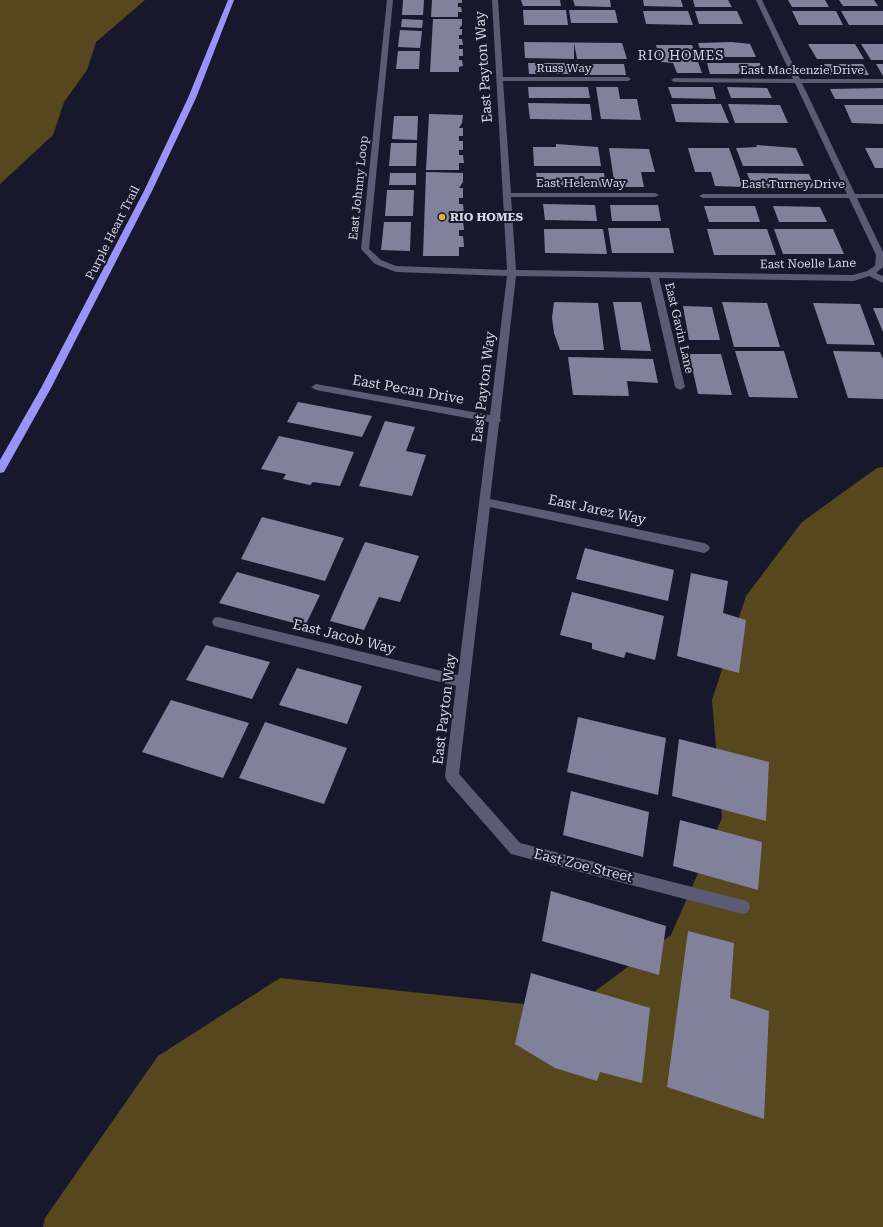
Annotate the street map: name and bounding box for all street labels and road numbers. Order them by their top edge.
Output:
street label: East Payton Way [472,11,496,123]
street label: Russ Way [537,61,591,75]
street label: East Mackenzie Drive [740,63,864,77]
street label: East Johnny Loop [346,135,372,241]
street label: East Helen Way [536,176,626,190]
street label: East Turney Drive [741,177,845,191]
street label: Purple Heart Trail [83,184,143,282]
street label: East Noelle Lane [760,256,856,272]
street label: East Gavin Lane [662,281,696,375]
street label: East Payton Way [469,330,499,444]
street label: East Pecan Drive [351,372,465,408]
street label: East Jarez Way [547,491,647,529]
street label: East Jacob Way [291,616,397,658]
street label: East Payton Way [430,652,460,766]
street label: East Zoe Street [532,846,634,886]

